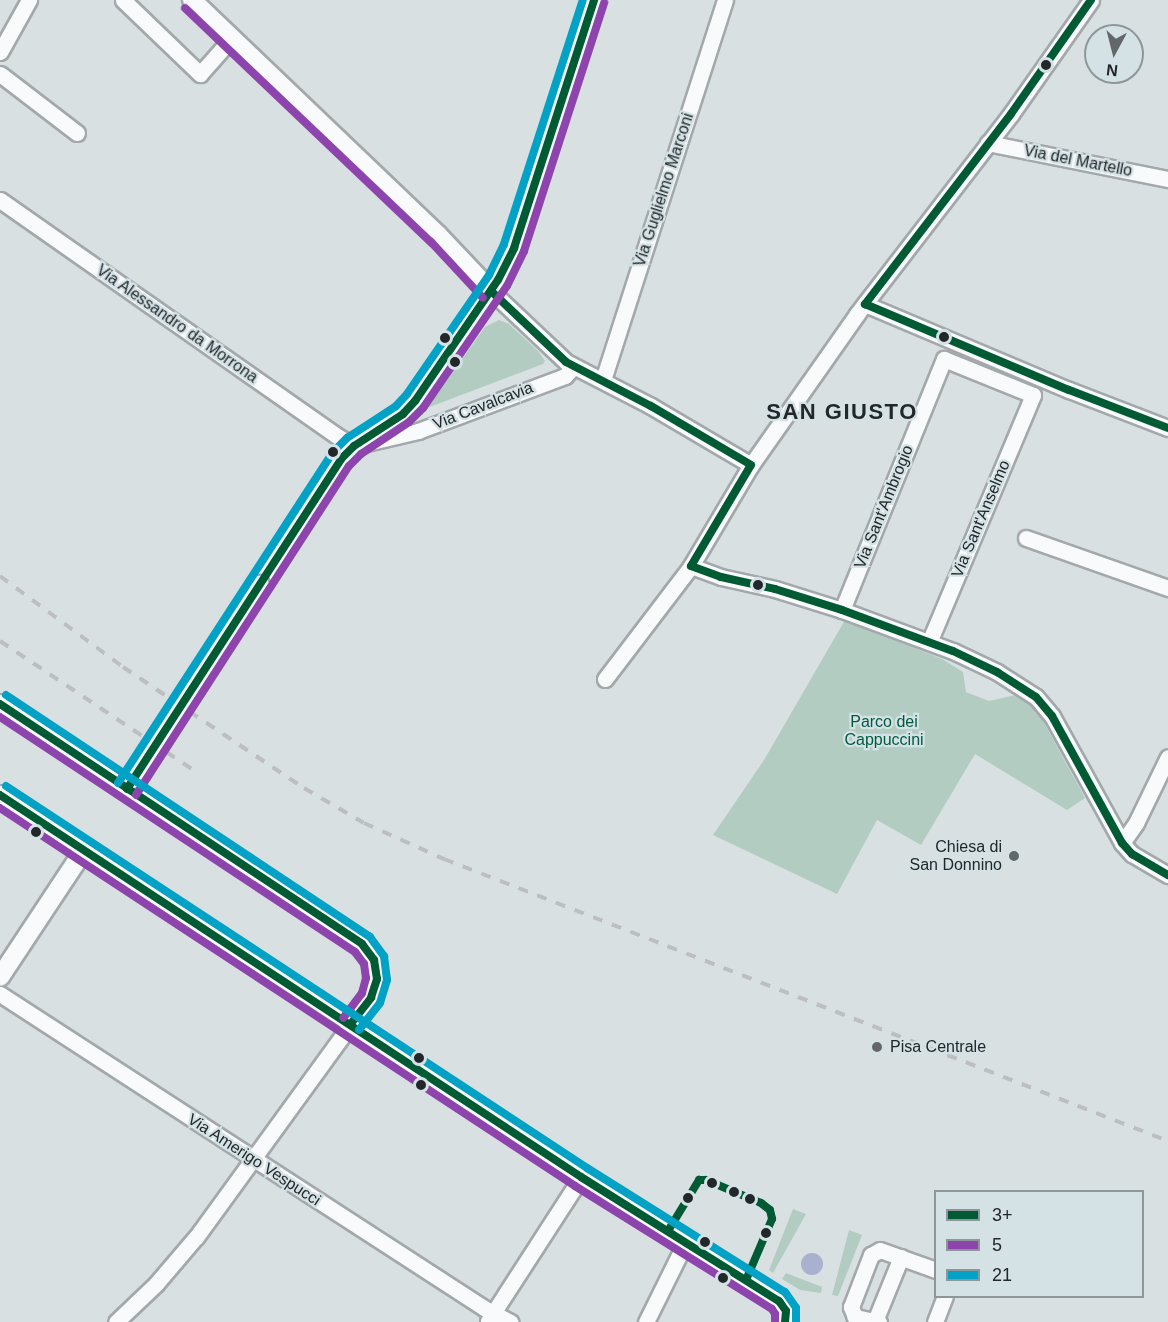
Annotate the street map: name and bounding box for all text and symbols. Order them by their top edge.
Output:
north arrow [1084,24,1144,84]
unlabelled marker [1040,59,1052,71]
text: N [1105,61,1119,80]
street label: Via Guglielmo Marconi [630,111,698,269]
street label: Via del Martello [1022,141,1134,181]
street label: Via Alessandro da Morrona [92,261,262,387]
unlabelled marker [938,331,950,343]
unlabelled marker [439,332,451,344]
unlabelled marker [449,356,461,368]
street label: Via Cavalcavia [430,378,536,434]
district label: SAN GIUSTO [766,399,918,425]
street label: Via Sant'Ambrogio [850,442,918,572]
unlabelled marker [327,446,339,458]
street label: Via Sant'Anselmo [948,457,1014,581]
unlabelled marker [752,579,764,591]
park label: Parco dei Cappuccini [844,712,924,750]
unlabelled marker [30,826,42,838]
place label: Chiesa di San Donnino [909,837,1002,875]
marker: Chiesa di San Donnino [1007,849,1021,863]
place label: Pisa Centrale [890,1037,986,1057]
marker: Pisa Centrale [868,1038,886,1056]
unlabelled marker [413,1052,425,1064]
unlabelled marker [415,1079,427,1091]
street label: Via Amerigo Vespucci [184,1110,324,1210]
unlabelled marker [706,1177,718,1189]
unlabelled marker [728,1186,740,1198]
legend [934,1190,1144,1298]
unlabelled marker [682,1192,694,1204]
unlabelled marker [744,1193,756,1205]
text: 3+ [992,1205,1013,1225]
unlabelled marker [760,1227,772,1239]
text: 5 [992,1235,1002,1255]
unlabelled marker [699,1236,711,1248]
text: 21 [992,1265,1012,1285]
unlabelled marker [717,1272,729,1284]

